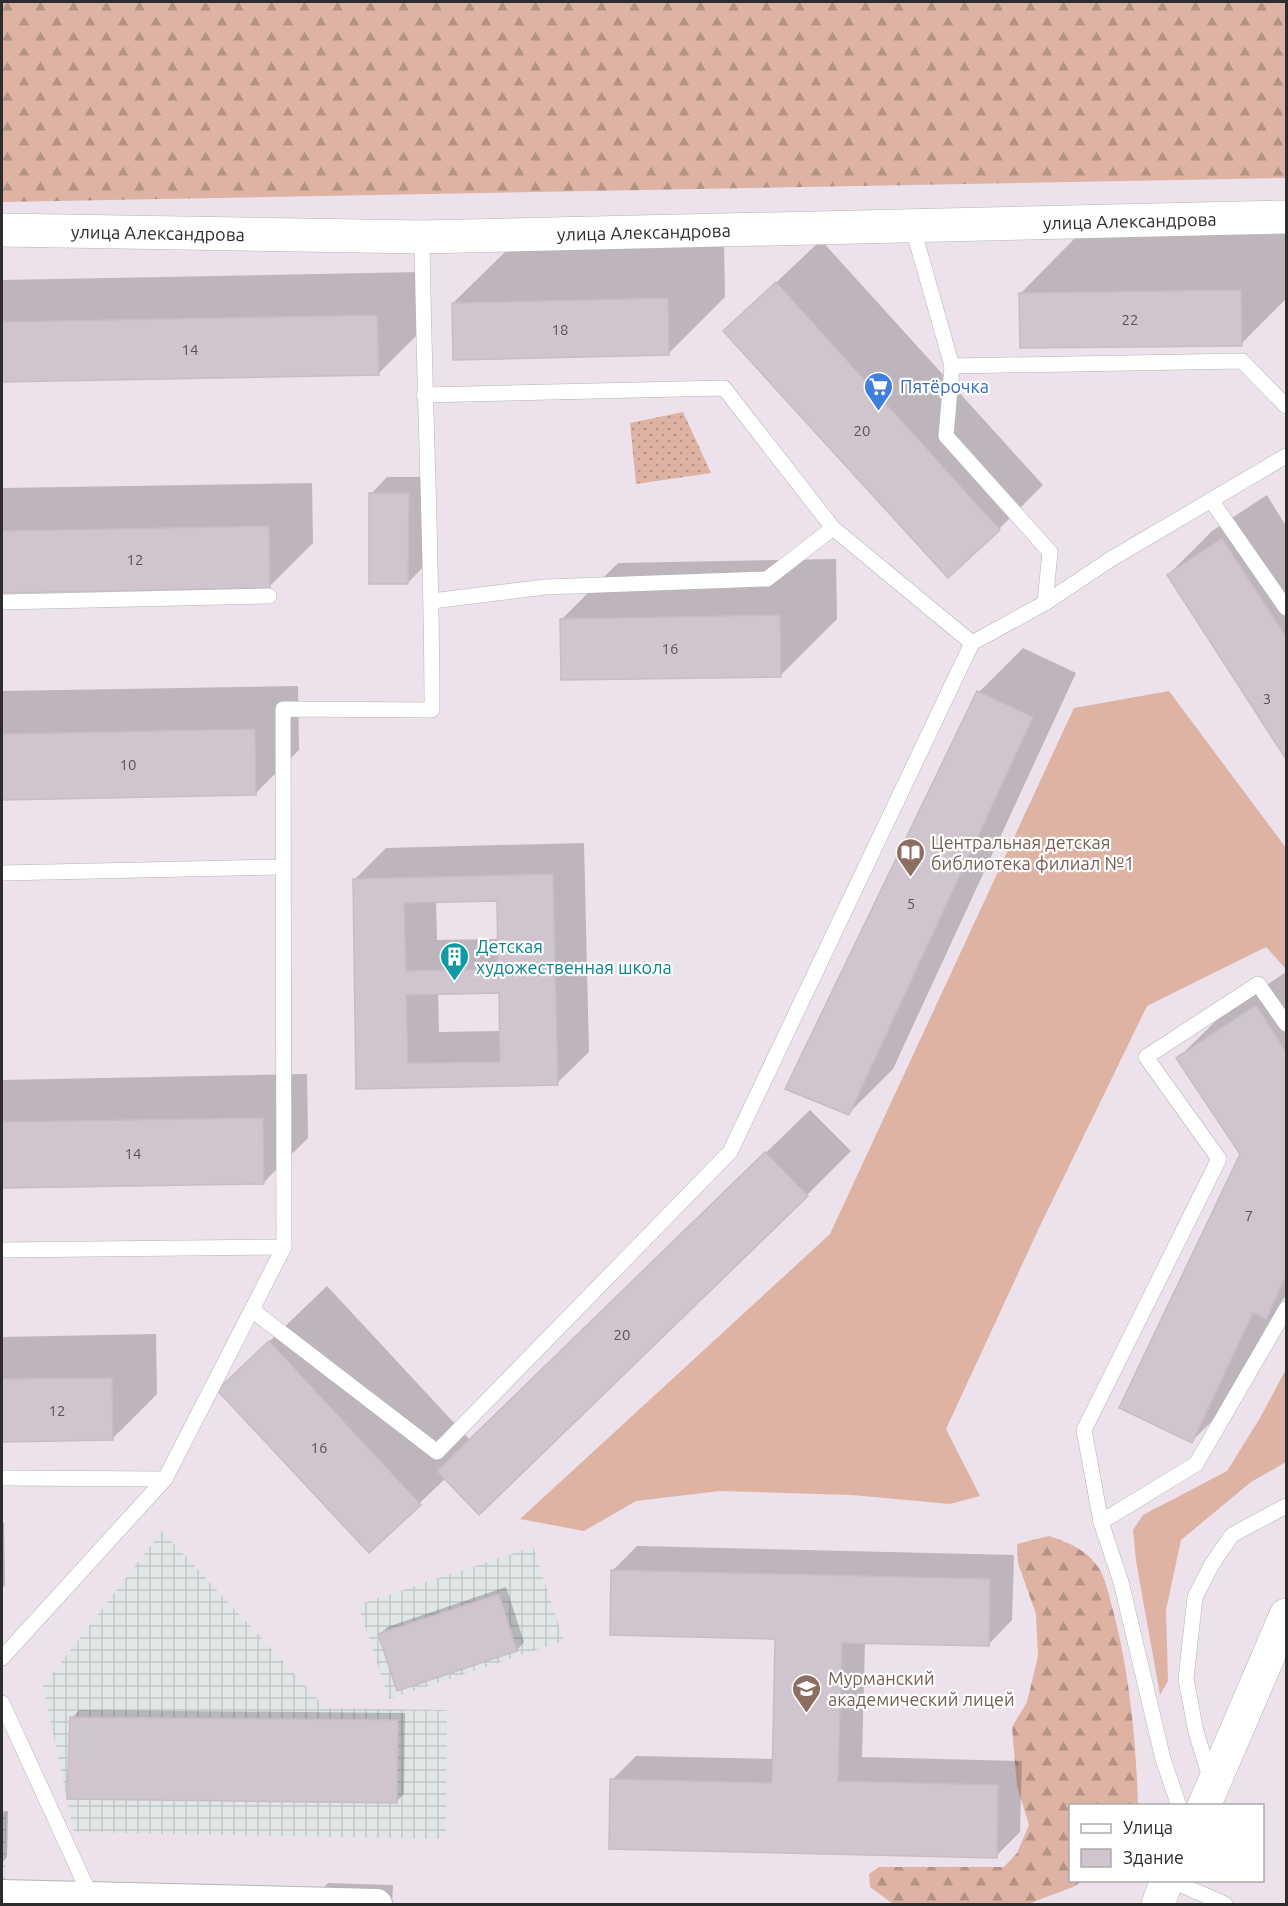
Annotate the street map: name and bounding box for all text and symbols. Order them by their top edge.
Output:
street label: улица Александрова [1043,209,1217,233]
street label: улица Александрова [557,220,731,244]
street label: улица Александрова [71,221,245,244]
house number: 22 [1122,311,1138,328]
house number: 18 [552,321,568,338]
house number: 14 [182,341,198,358]
supermarket icon: Пятёрочка [863,370,895,412]
place label: Пятёрочка [900,376,989,396]
house number: 20 [854,422,870,439]
house number: 12 [127,551,143,568]
house number: 16 [662,640,678,657]
house number: 3 [1263,690,1271,707]
house number: 10 [120,756,136,773]
place label: Центральная детская библиотека филиал №1 [931,832,1134,873]
library icon: Центральная детская библиотека филиал №1 [894,836,926,878]
house number: 5 [907,895,915,912]
place label: Детская художественная школа [476,936,672,977]
building icon: Детская художественная школа [439,940,471,982]
house number: 14 [125,1145,141,1162]
house number: 7 [1245,1207,1253,1224]
house number: 20 [614,1326,630,1343]
house number: 12 [49,1402,65,1419]
house number: 16 [311,1439,327,1456]
place label: Мурманский академический лицей [828,1668,1015,1709]
school or university icon: Мурманский академический лицей [791,1672,823,1714]
legend [1069,1804,1264,1882]
text: Улица [1123,1817,1173,1837]
text: Здание [1123,1847,1184,1867]

